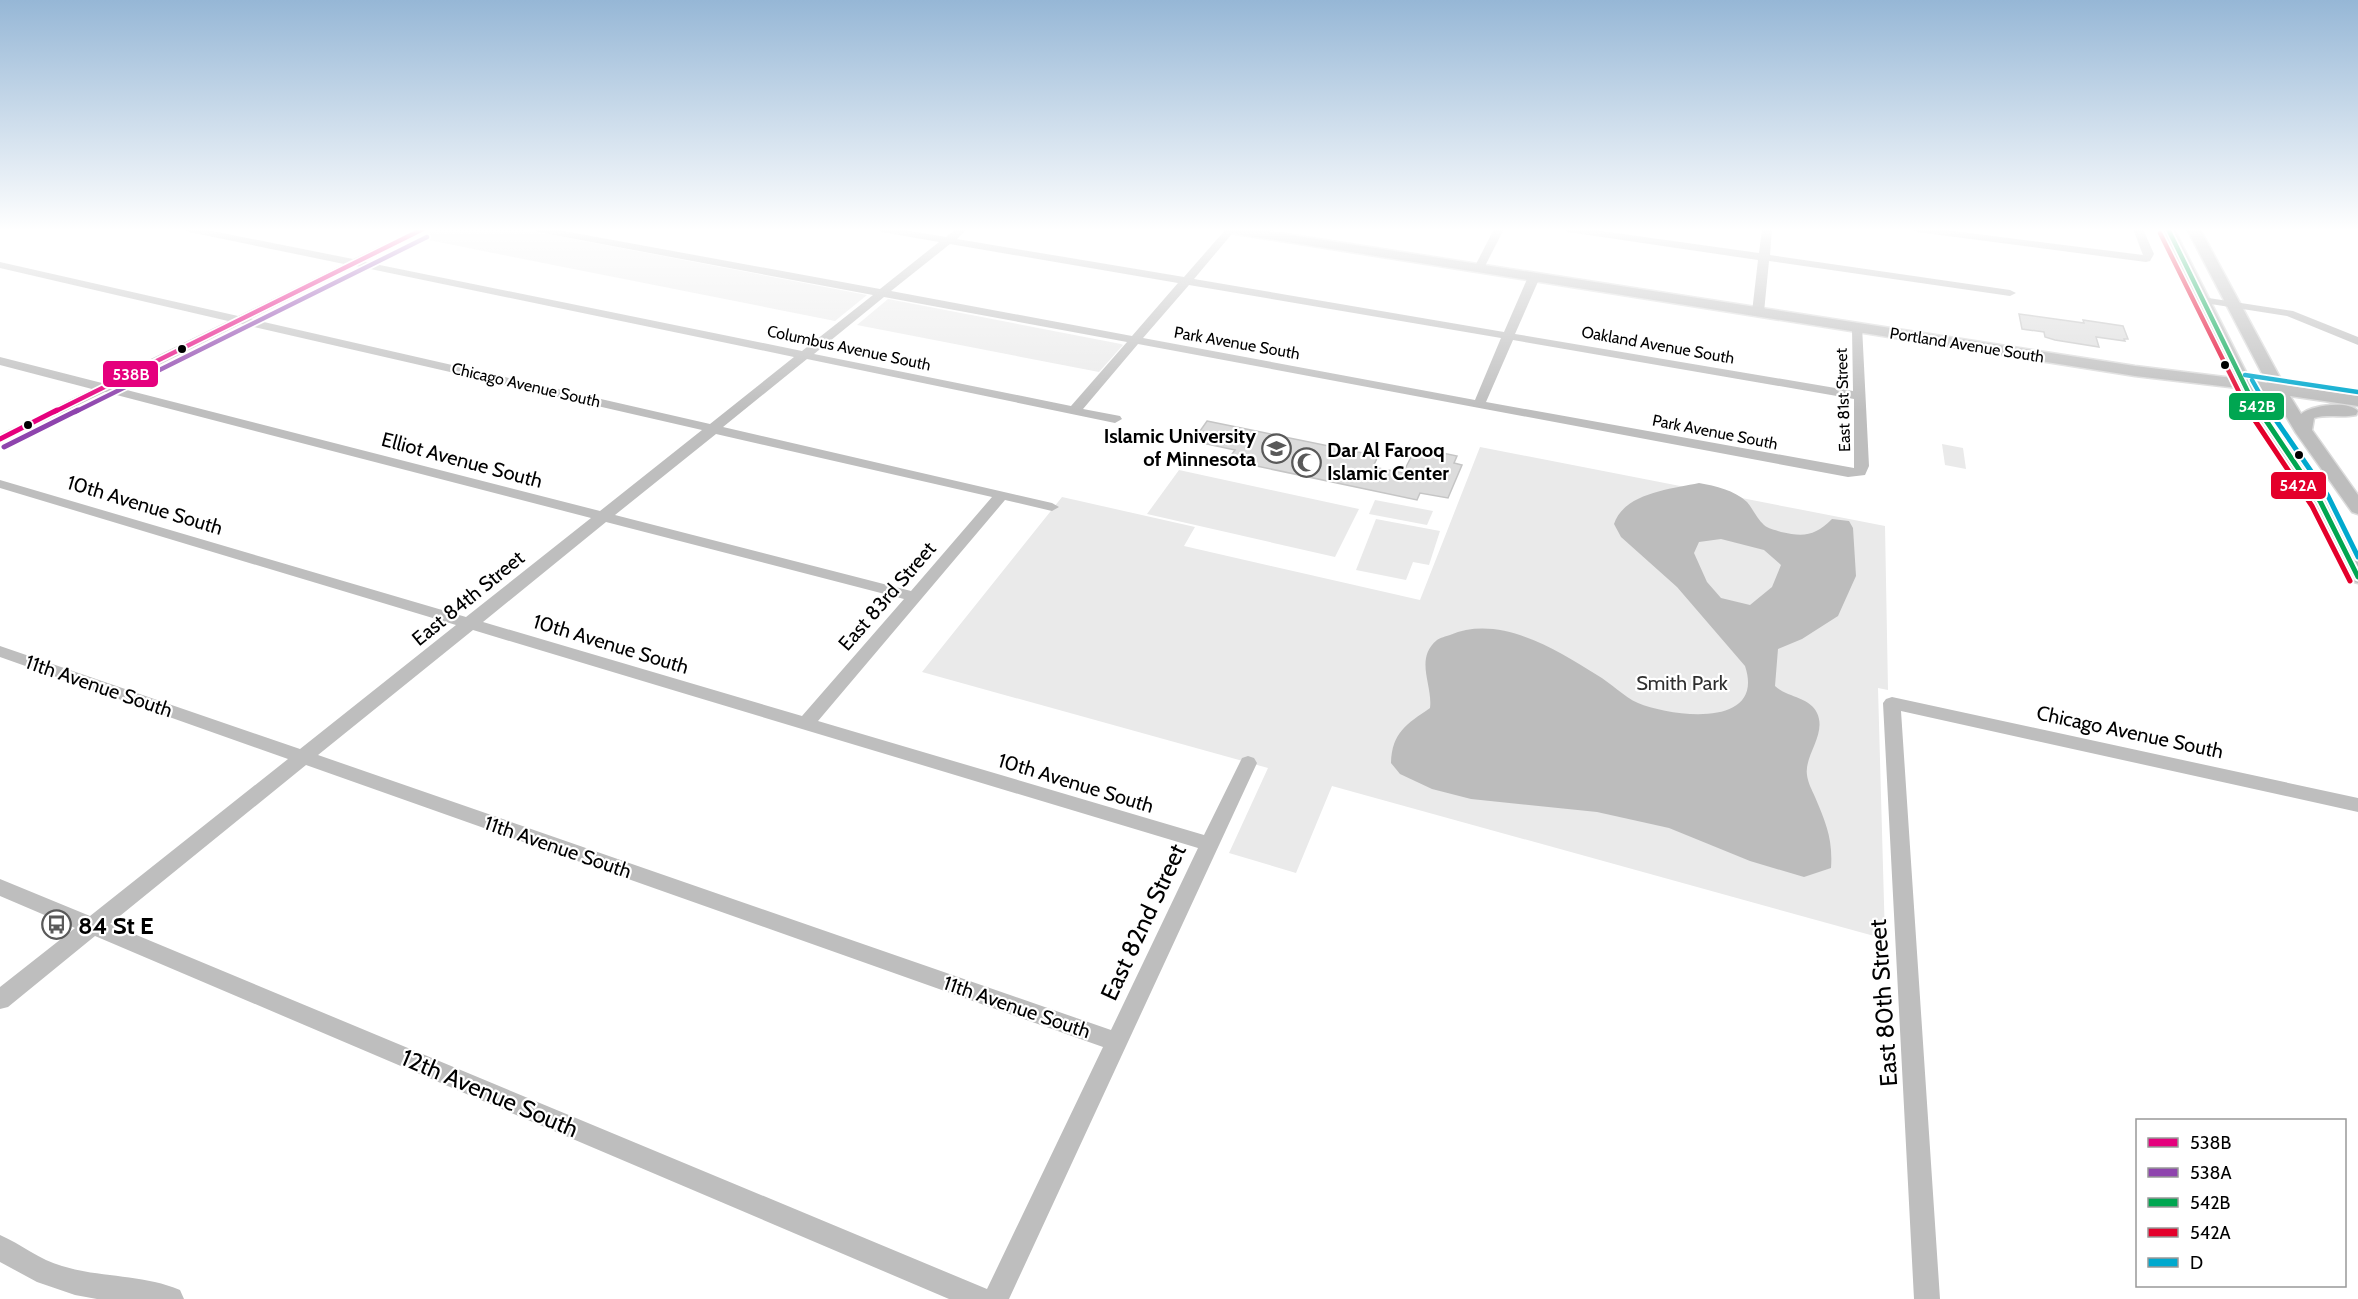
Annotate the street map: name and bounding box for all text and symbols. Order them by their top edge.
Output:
street label: Columbus Avenue South [765,321,933,375]
street label: Oakland Avenue South [1580,322,1736,368]
street label: Park Avenue South [1173,323,1301,363]
street label: Portland Avenue South [1888,323,2046,367]
unlabelled marker [176,343,188,355]
street label: East 81st Street [1832,347,1854,452]
street label: Chicago Avenue South [450,359,602,411]
unlabelled marker [2219,359,2231,371]
line badge: 538B [102,360,159,388]
text: 538B [113,365,149,384]
line badge: 542B [2228,392,2285,421]
text: 542B [2238,397,2276,416]
street label: Park Avenue South [1651,411,1779,453]
unlabelled marker [22,419,34,431]
place label: Islamic University of Minnesota [1104,424,1256,471]
street label: Elliot Avenue South [379,427,545,493]
school or university icon: Islamic University of Minnesota [1261,432,1293,464]
place label: Dar Al Farooq Islamic Center [1327,438,1449,485]
mosque icon: Dar Al Farooq Islamic Center [1290,446,1322,478]
unlabelled marker [2293,449,2305,461]
street label: 10th Avenue South [64,470,226,540]
line badge: 542A [2270,471,2327,500]
text: 542A [2280,476,2317,495]
street label: East 83rd Street [833,537,941,655]
street label: East 84th Street [407,545,529,651]
street label: 10th Avenue South [530,609,692,679]
street label: 11th Avenue South [22,650,176,722]
park label: Smith Park [1636,671,1728,695]
street label: Chicago Avenue South [2034,700,2226,764]
street label: 10th Avenue South [995,748,1157,818]
street label: 11th Avenue South [481,811,635,883]
street label: East 82nd Street [1094,839,1192,1005]
bus stop icon: 84 St E [41,909,73,941]
place label: 84 St E [78,911,154,940]
street label: East 80th Street [1863,918,1903,1088]
street label: 11th Avenue South [940,971,1094,1043]
street label: 12th Avenue South [397,1043,583,1143]
legend [2136,1119,2346,1287]
text: 538B [2190,1132,2231,1154]
text: 538A [2190,1162,2231,1184]
text: 542B [2190,1192,2231,1214]
text: 542A [2190,1222,2231,1244]
text: D [2190,1252,2203,1274]

